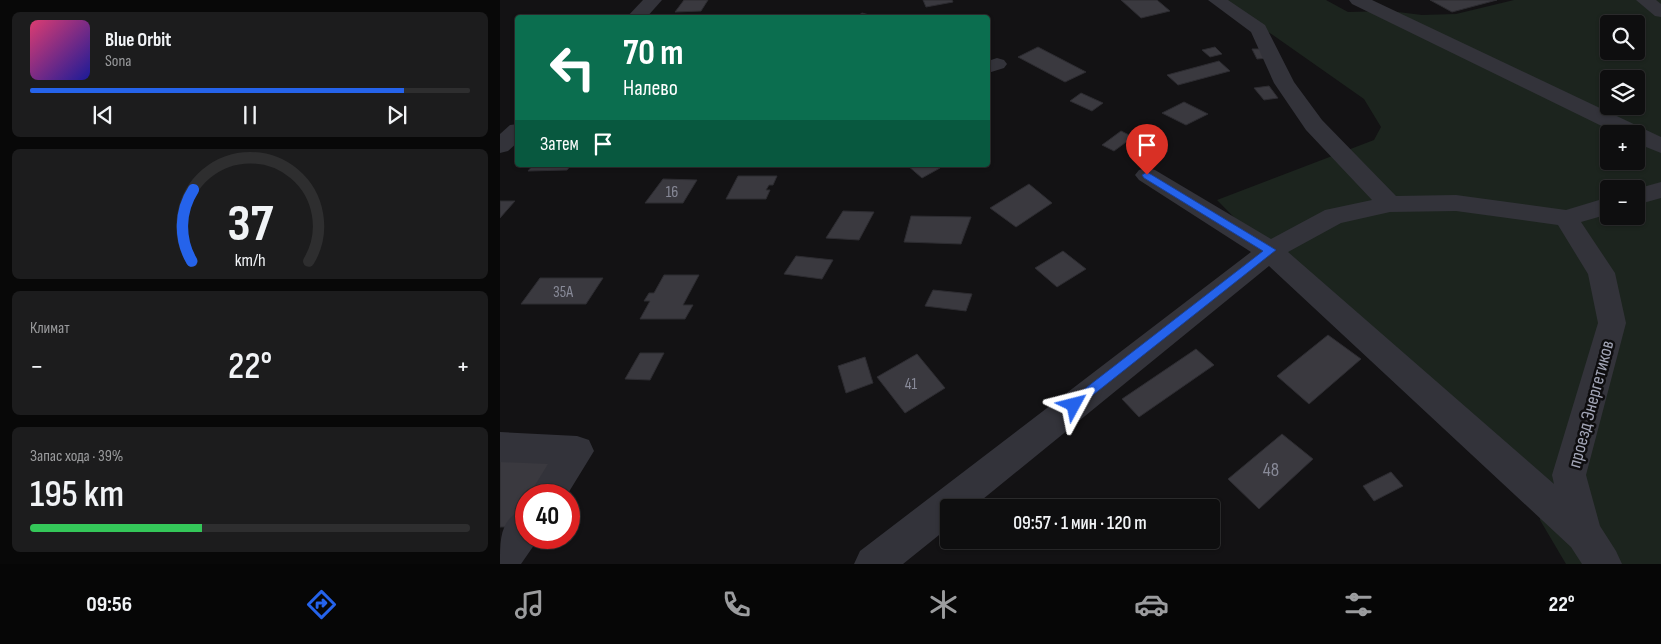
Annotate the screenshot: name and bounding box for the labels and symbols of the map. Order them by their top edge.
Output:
pin [1126,124,1168,175]
house number: 16 [666,183,678,202]
house number: 35А [553,283,573,302]
street label: проезд Энергетиков [1563,338,1620,471]
house number: 41 [905,375,918,394]
position arrow [1047,378,1099,430]
house number: 48 [1263,459,1279,482]
speed limit sign: 40 [515,484,580,549]

